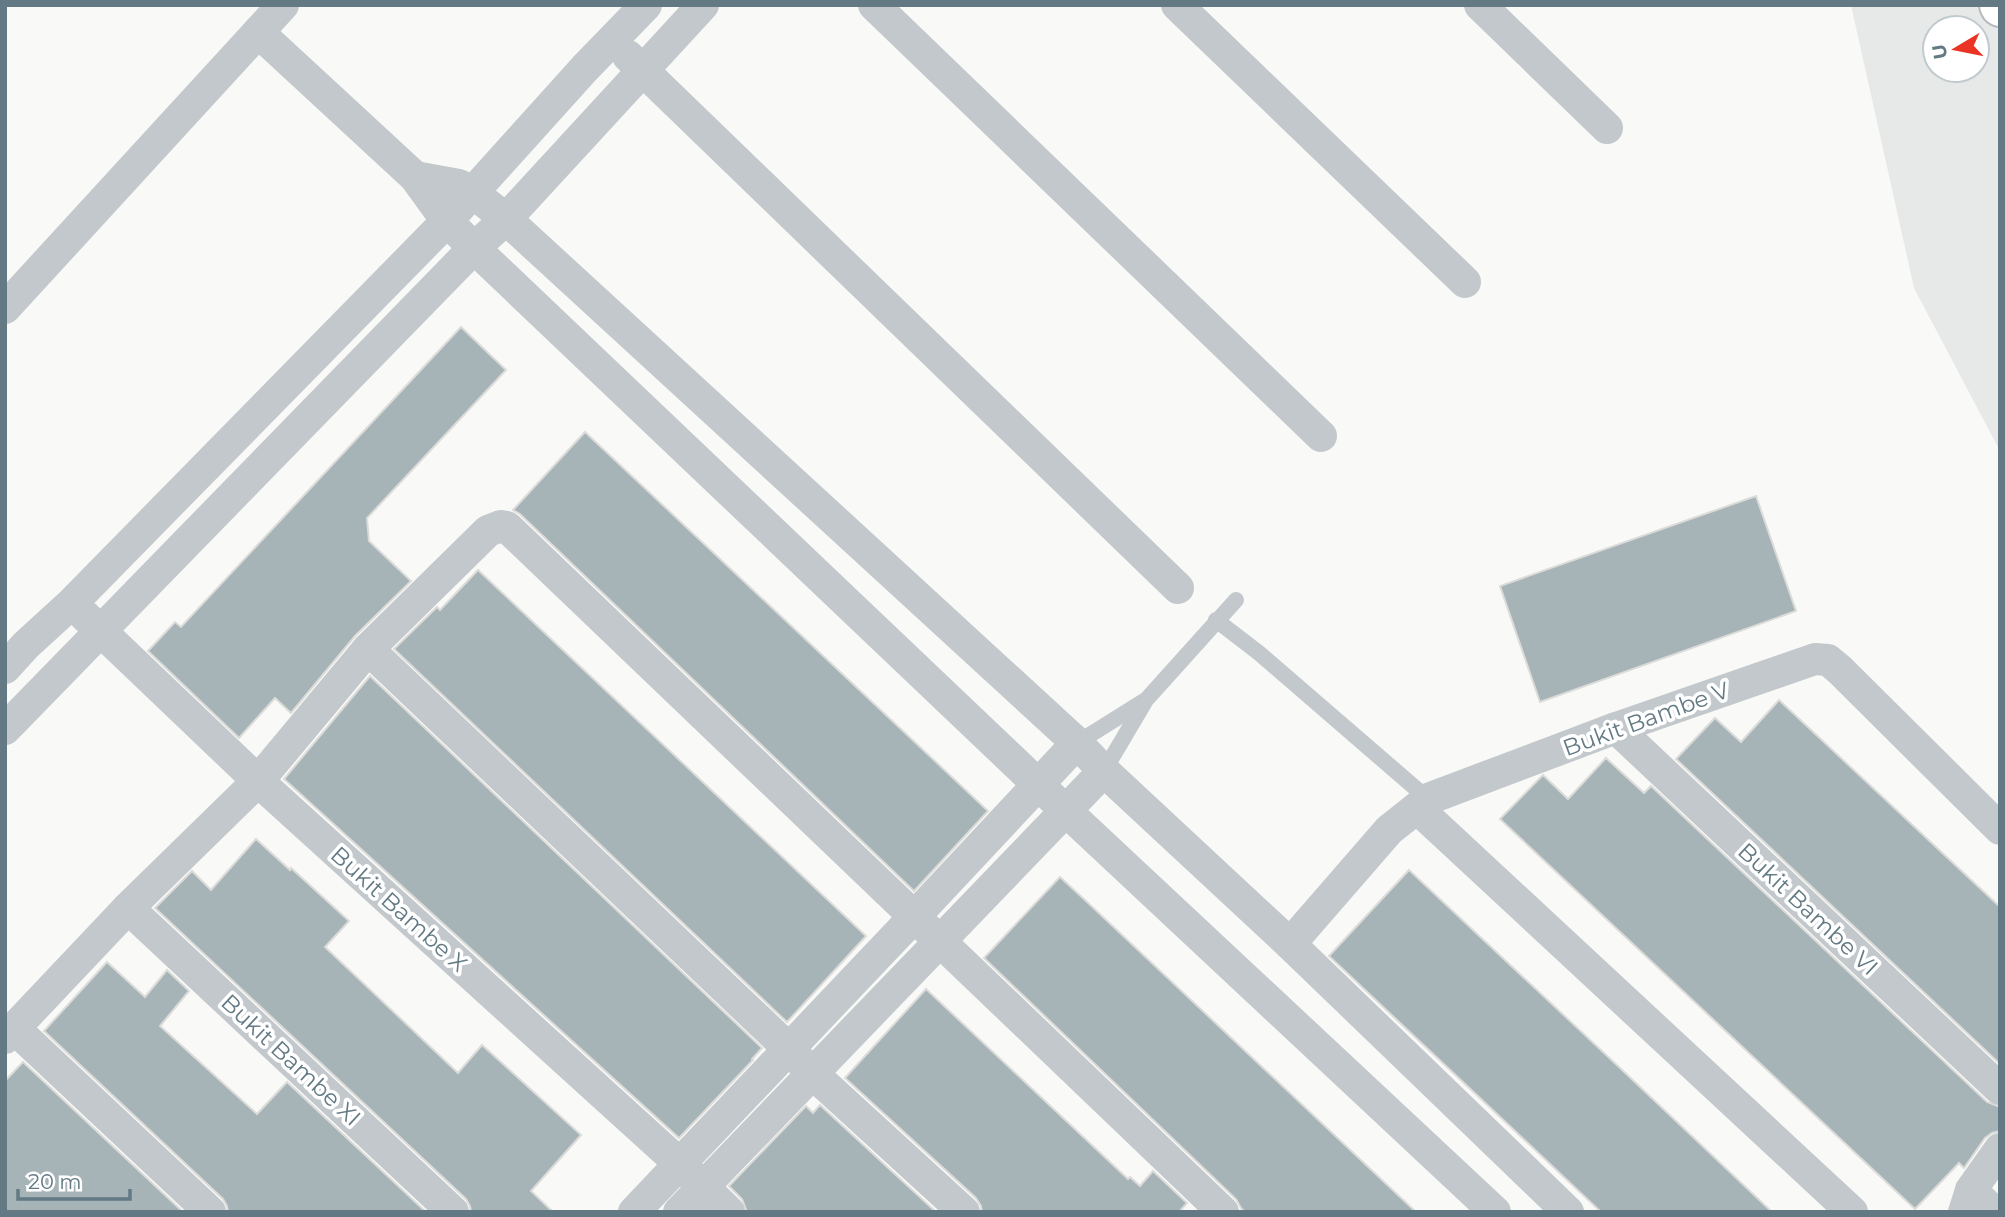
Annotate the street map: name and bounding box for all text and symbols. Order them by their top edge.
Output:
north arrow [1921,14,1991,84]
text: U [1927,42,1952,61]
street label: Bukit Bambe V [1559,676,1734,762]
street label: Bukit Bambe VI [1732,837,1884,981]
street label: Bukit Bambe X [325,840,473,978]
street label: Bukit Bambe XI [216,988,366,1132]
scale bar [18,1158,130,1202]
text: 20 m [28,1169,82,1194]

